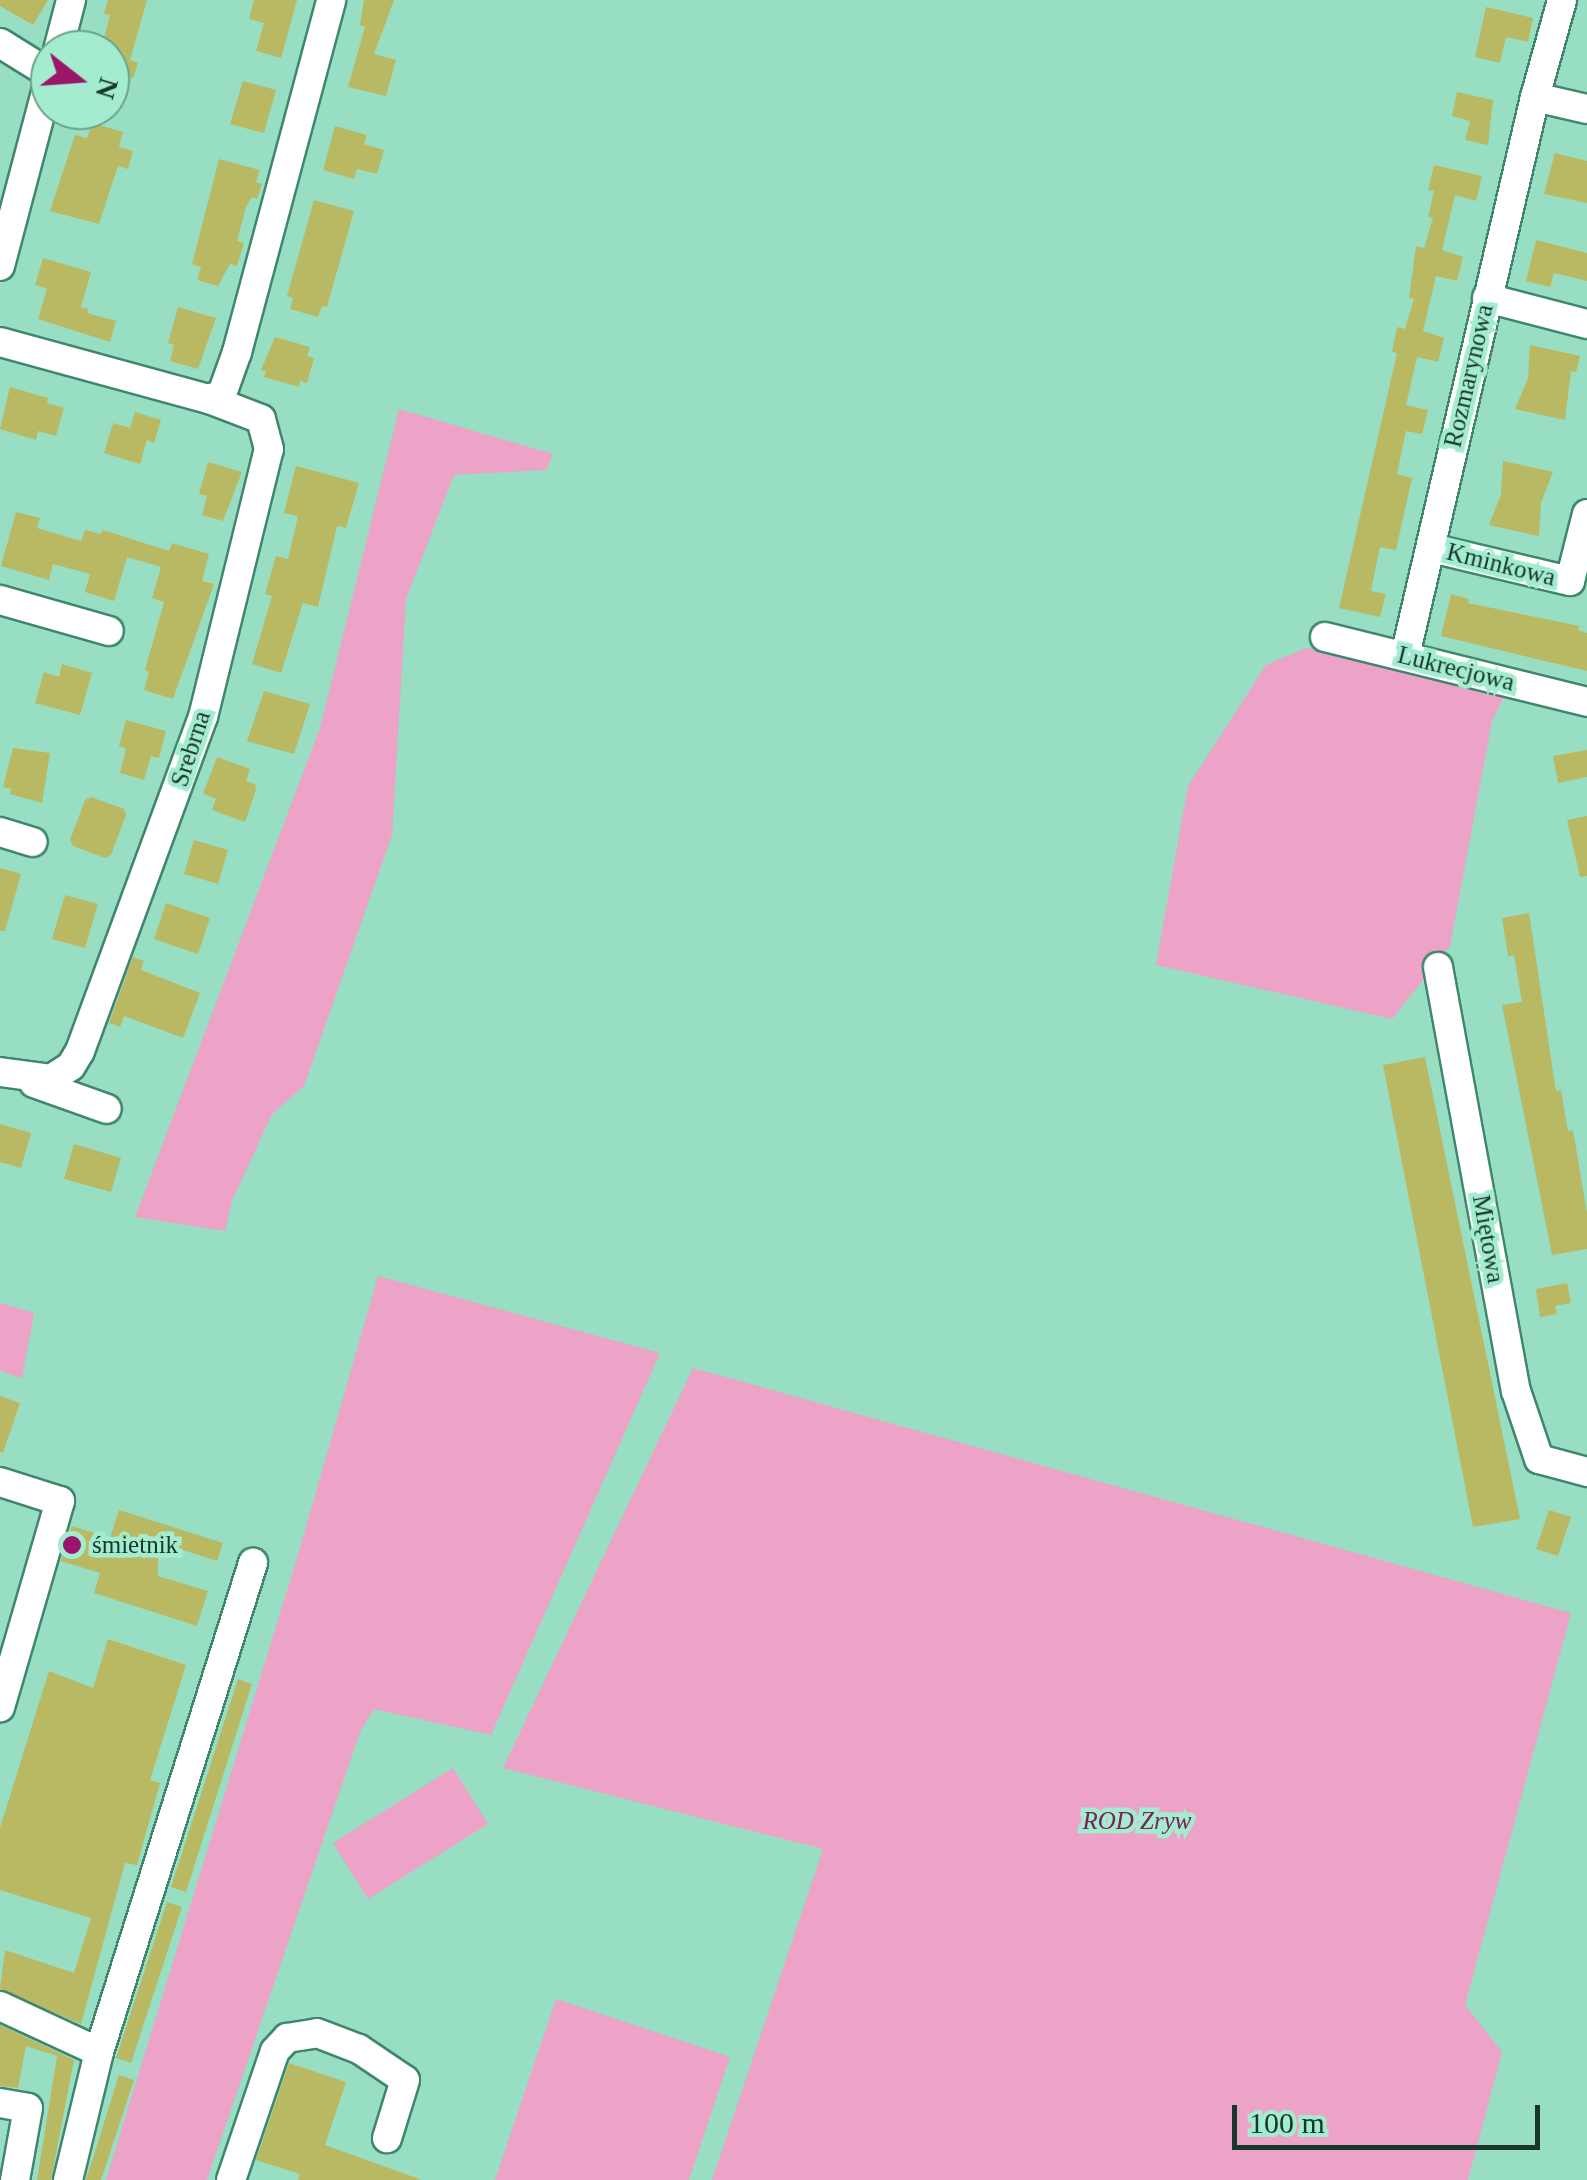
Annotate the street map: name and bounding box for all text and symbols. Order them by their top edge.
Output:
north arrow [30,30,130,130]
text: N [89,74,125,103]
street label: Rozmarynowa [1438,302,1500,450]
street label: Kminkowa [1443,537,1559,593]
street label: Lukrecjowa [1394,640,1518,698]
street label: Srebrna [165,707,217,791]
street label: Miętowa [1466,1193,1510,1285]
place label: śmietnik [92,1530,178,1560]
marker: śmietnik [61,1534,83,1556]
park label: ROD Zryw [1082,1806,1192,1836]
scale bar [1237,2085,1544,2147]
text: 100 m [1249,2106,1325,2139]

